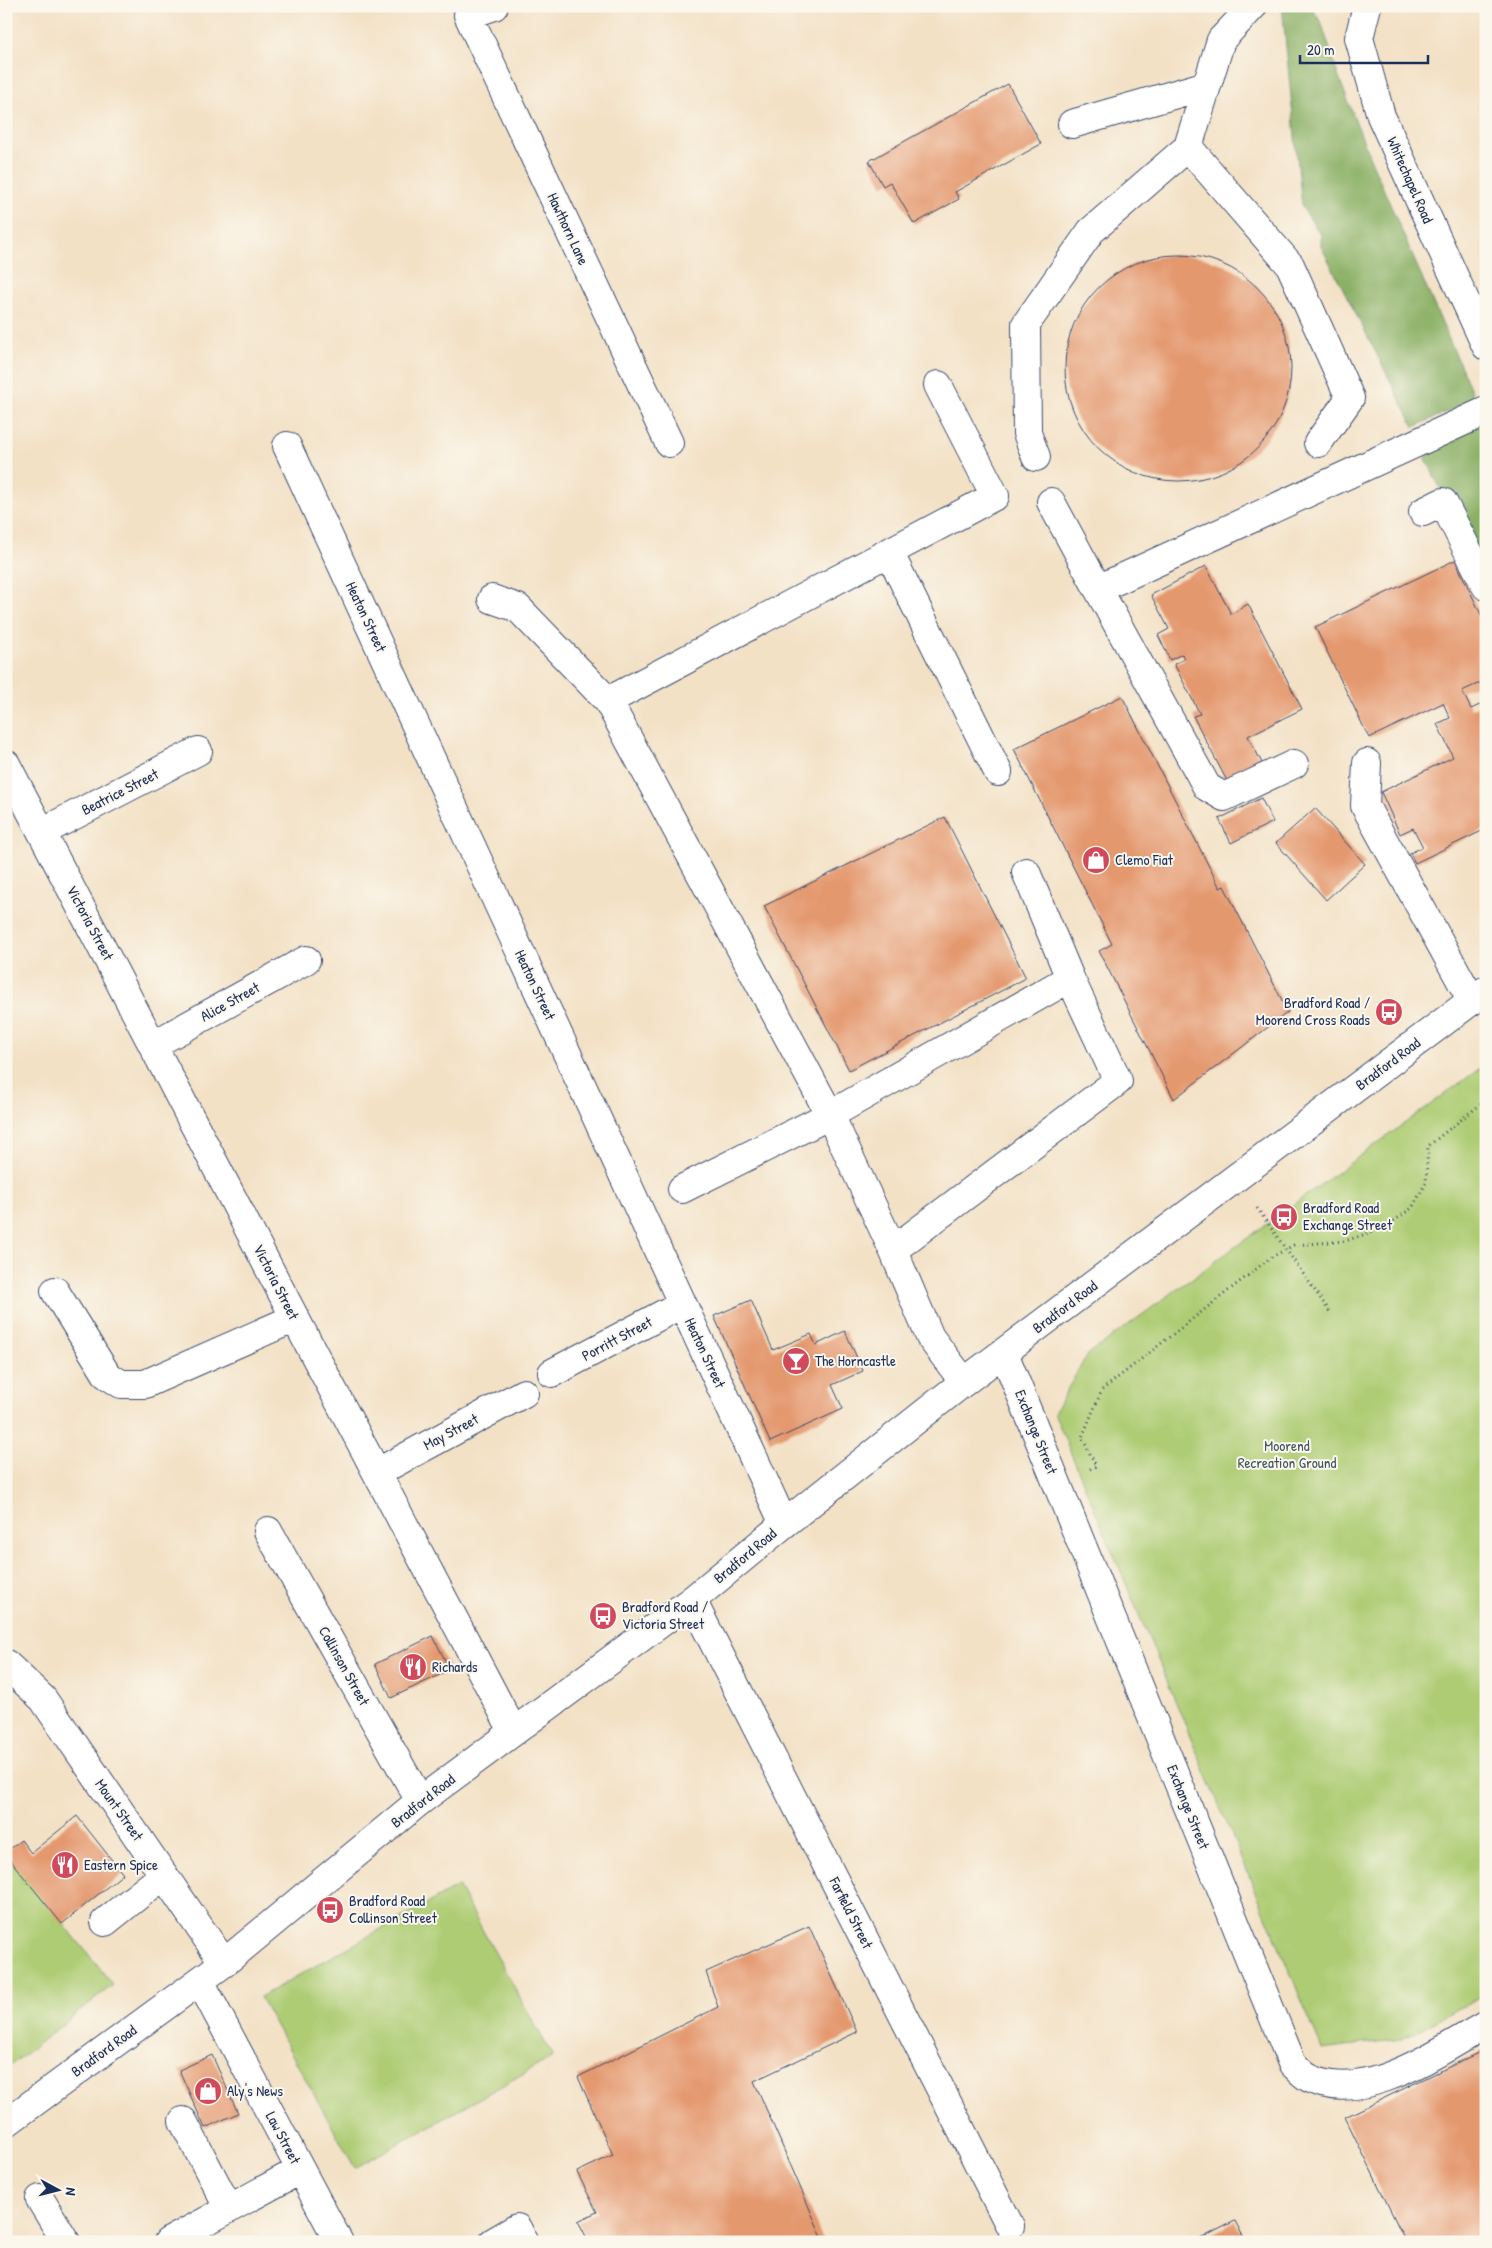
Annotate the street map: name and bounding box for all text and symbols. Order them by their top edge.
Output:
scale bar [1300,32,1427,64]
text: 20 m [1307,39,1334,60]
street label: Whitechapel Road [1382,133,1439,226]
street label: Hawthorn Lane [543,189,594,268]
street label: Heaton Street [341,578,392,656]
street label: Beatrice Street [78,763,163,820]
shop icon: Clemo Fiat [1081,845,1111,875]
place label: Clemo Fiat [1115,849,1174,870]
street label: Victoria Street [62,882,119,965]
street label: Heaton Street [510,946,561,1024]
street label: Alice Street [196,976,264,1026]
place label: Bradford Road / Moorend Cross Roads [1256,992,1370,1030]
bus stop icon: Bradford Road / Moorend Cross Roads [1374,997,1404,1027]
street label: Bradford Road [1351,1032,1425,1095]
place label: Bradford Road Exchange Street [1303,1197,1393,1235]
bus stop icon: Bradford Road Exchange Street [1269,1202,1299,1232]
street label: Victoria Street [248,1240,305,1324]
street label: Bradford Road [1028,1275,1102,1338]
street label: Porritt Street [578,1311,656,1366]
street label: Heaton Street [680,1314,731,1392]
bar icon: The Horncastle [781,1346,811,1376]
place label: The Horncastle [815,1350,896,1371]
street label: Exchange Street [1010,1387,1063,1478]
street label: May Street [420,1408,483,1455]
park label: Moorend Recreation Ground [1238,1435,1336,1473]
street label: Bradford Road [709,1523,781,1588]
place label: Bradford Road / Victoria Street [622,1596,708,1634]
bus stop icon: Bradford Road / Victoria Street [588,1601,618,1631]
street label: Collinson Street [314,1622,375,1710]
restaurant icon: Richards [398,1652,428,1682]
place label: Richards [432,1656,478,1677]
street label: Exchange Street [1162,1762,1215,1853]
street label: Bradford Road [386,1769,459,1832]
street label: Mount Street [90,1774,149,1846]
restaurant icon: Eastern Spice [50,1850,80,1880]
place label: Eastern Spice [84,1854,158,1875]
street label: Farfield Street [824,1873,879,1953]
place label: Bradford Road Collinson Street [349,1890,438,1928]
bus stop icon: Bradford Road Collinson Street [315,1895,345,1925]
street label: Bradford Road [67,2020,141,2081]
shop icon: Aly's News [193,2076,223,2106]
place label: Aly's News [227,2080,283,2101]
street label: Law Street [261,2108,306,2168]
north arrow [32,2166,82,2216]
text: N [61,2187,81,2197]

